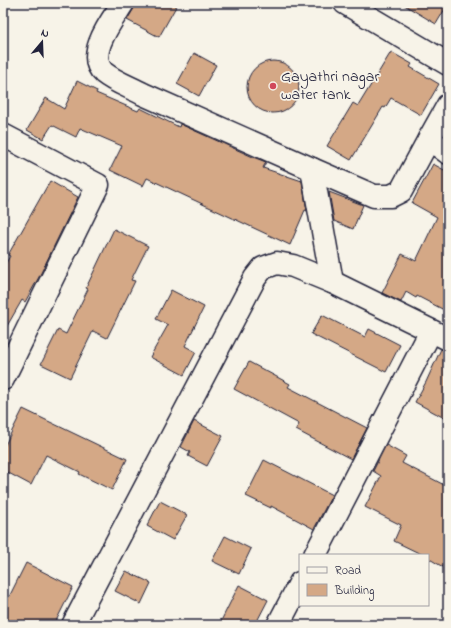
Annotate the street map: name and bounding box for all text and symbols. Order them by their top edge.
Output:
north arrow [22,22,62,62]
text: N [39,25,51,42]
place label: Gayathri nagar water tank [281,65,379,107]
marker: Gayathri nagar water tank [268,81,278,91]
legend [299,554,429,606]
text: Road [335,562,361,580]
text: Building [334,582,374,601]

